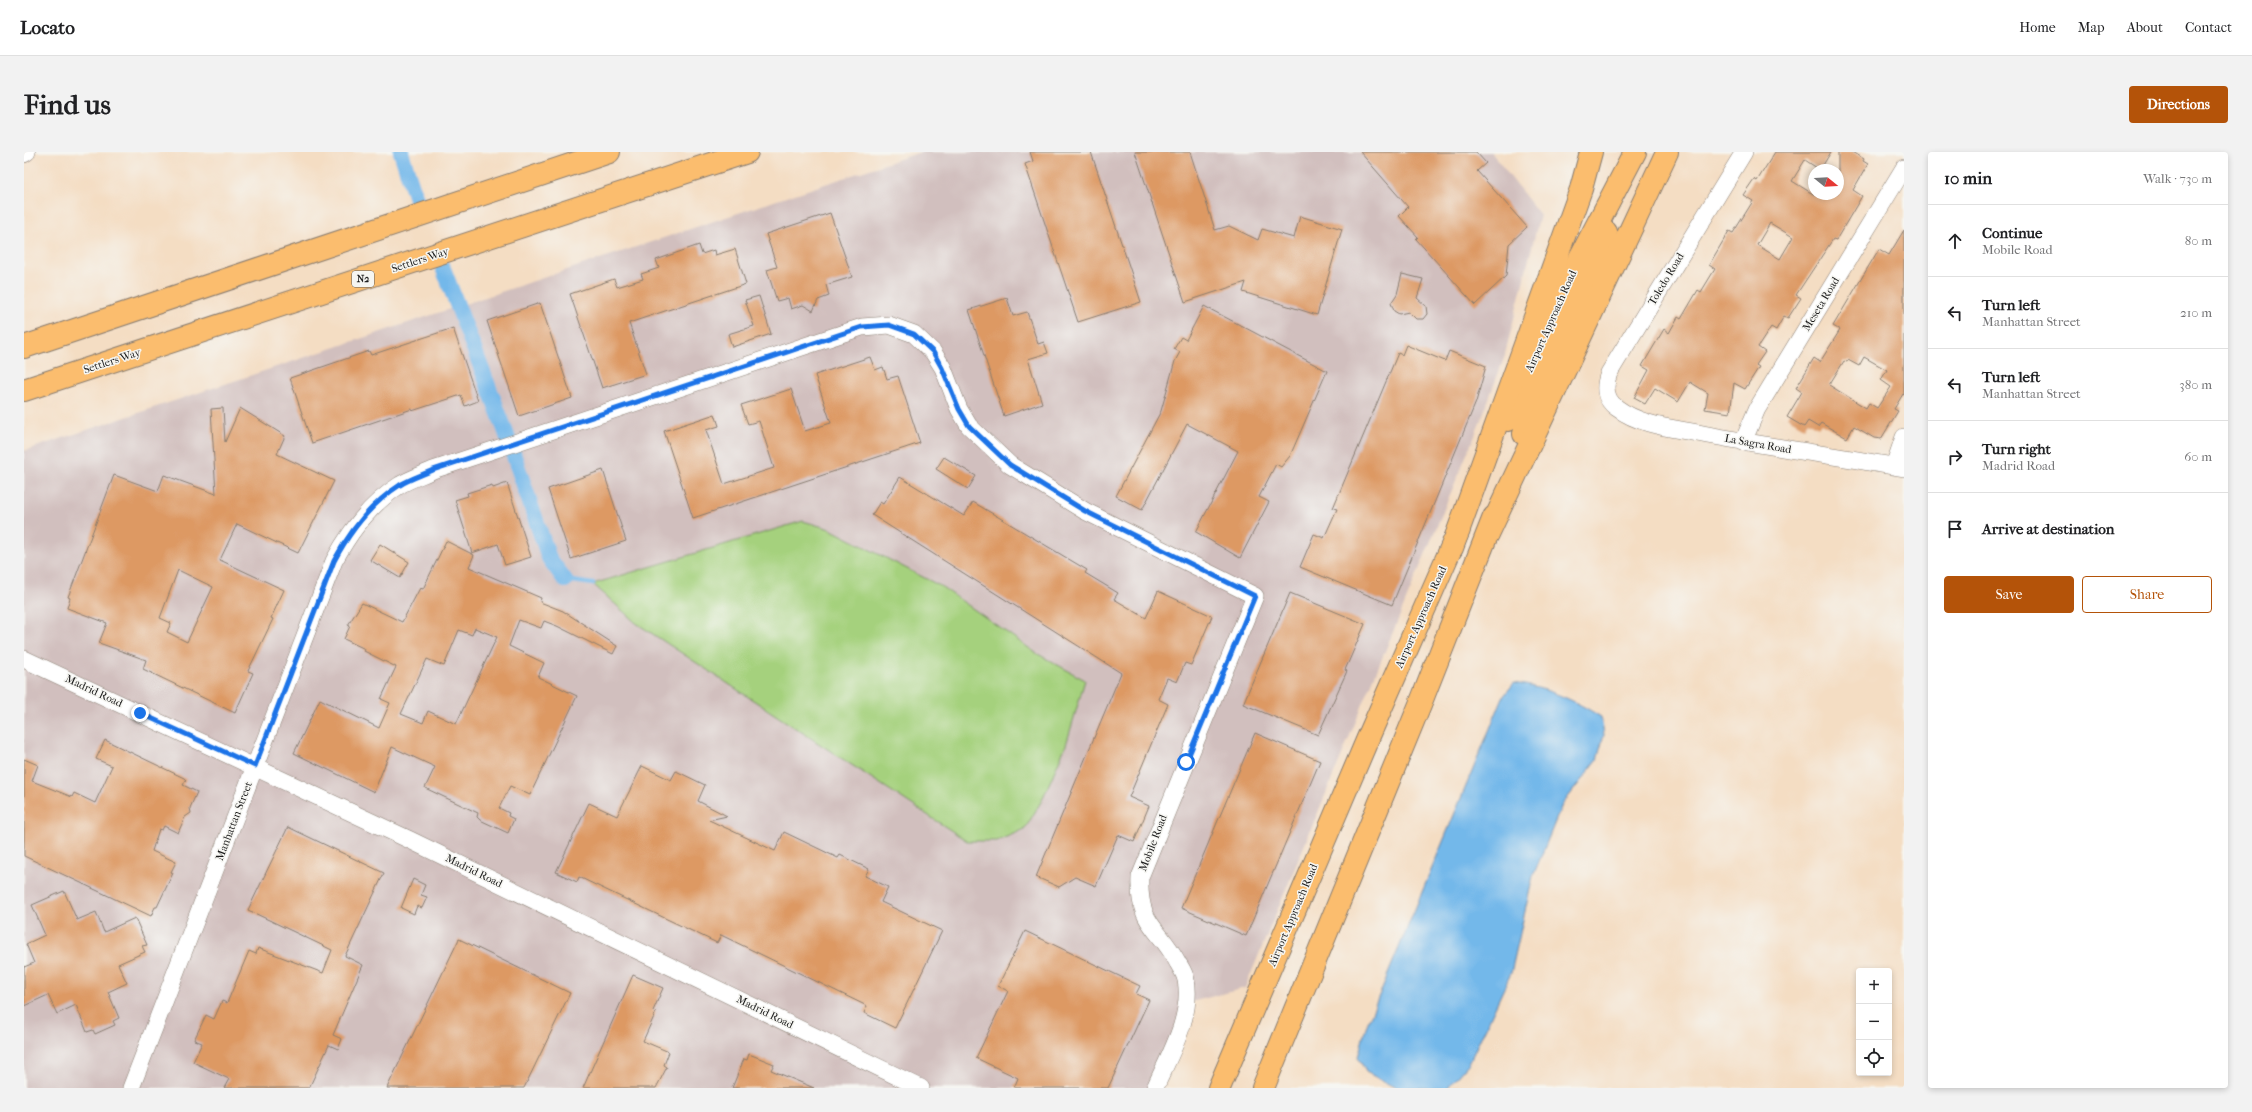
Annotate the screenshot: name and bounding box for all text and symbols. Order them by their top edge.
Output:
text: Locato [20,17,75,39]
text: Home [2019,19,2056,36]
text: Map [2078,19,2105,36]
text: About [2127,19,2163,36]
text: Contact [2185,19,2232,36]
button: Directions [2129,86,2228,123]
text: Find us [24,88,111,121]
north arrow [1808,164,1844,200]
text: 10 min [1944,168,1992,188]
text: Walk · 730 m [2143,171,2212,186]
text: Continue [1982,224,2042,242]
icon: ahead [1944,230,1966,252]
text: 80 m [2185,233,2212,248]
text: Mobile Road [1982,242,2053,257]
street label: Settlers Way [390,244,451,275]
street label: Toledo Road [1645,250,1687,308]
street label: Airport Approach Road [1522,267,1580,375]
road number: N2 [352,271,374,287]
street label: Meseta Road [1800,274,1843,333]
text: Turn left [1982,296,2040,314]
icon: left [1944,302,1966,324]
text: 210 m [2180,305,2212,320]
text: Manhattan Street [1982,314,2081,329]
street label: Settlers Way [82,345,143,376]
text: Turn left [1982,368,2040,386]
icon: left [1944,374,1966,396]
text: 380 m [2179,377,2212,392]
text: Manhattan Street [1982,386,2081,401]
street label: La Sagra Road [1724,432,1793,456]
text: Turn right [1982,440,2051,458]
icon: right [1944,446,1966,468]
text: 60 m [2184,449,2212,464]
text: Madrid Road [1982,458,2055,473]
icon: arrive [1944,518,1966,540]
text: Arrive at destination [1982,520,2114,538]
street label: Airport Approach Road [1392,563,1450,671]
button: Save [1944,576,2074,613]
button: Share [2082,576,2212,613]
street label: Madrid Road [63,672,126,710]
route end [131,704,149,722]
route start [1177,753,1195,771]
street label: Manhattan Street [213,780,255,862]
street label: Mobile Road [1136,812,1170,873]
street label: Madrid Road [443,852,506,891]
street label: Airport Approach Road [1265,861,1321,969]
map controls [1856,968,1892,1076]
button: + [1856,968,1892,1004]
street label: Madrid Road [734,993,797,1032]
button: − [1856,1004,1892,1040]
button: locate [1856,1040,1892,1076]

